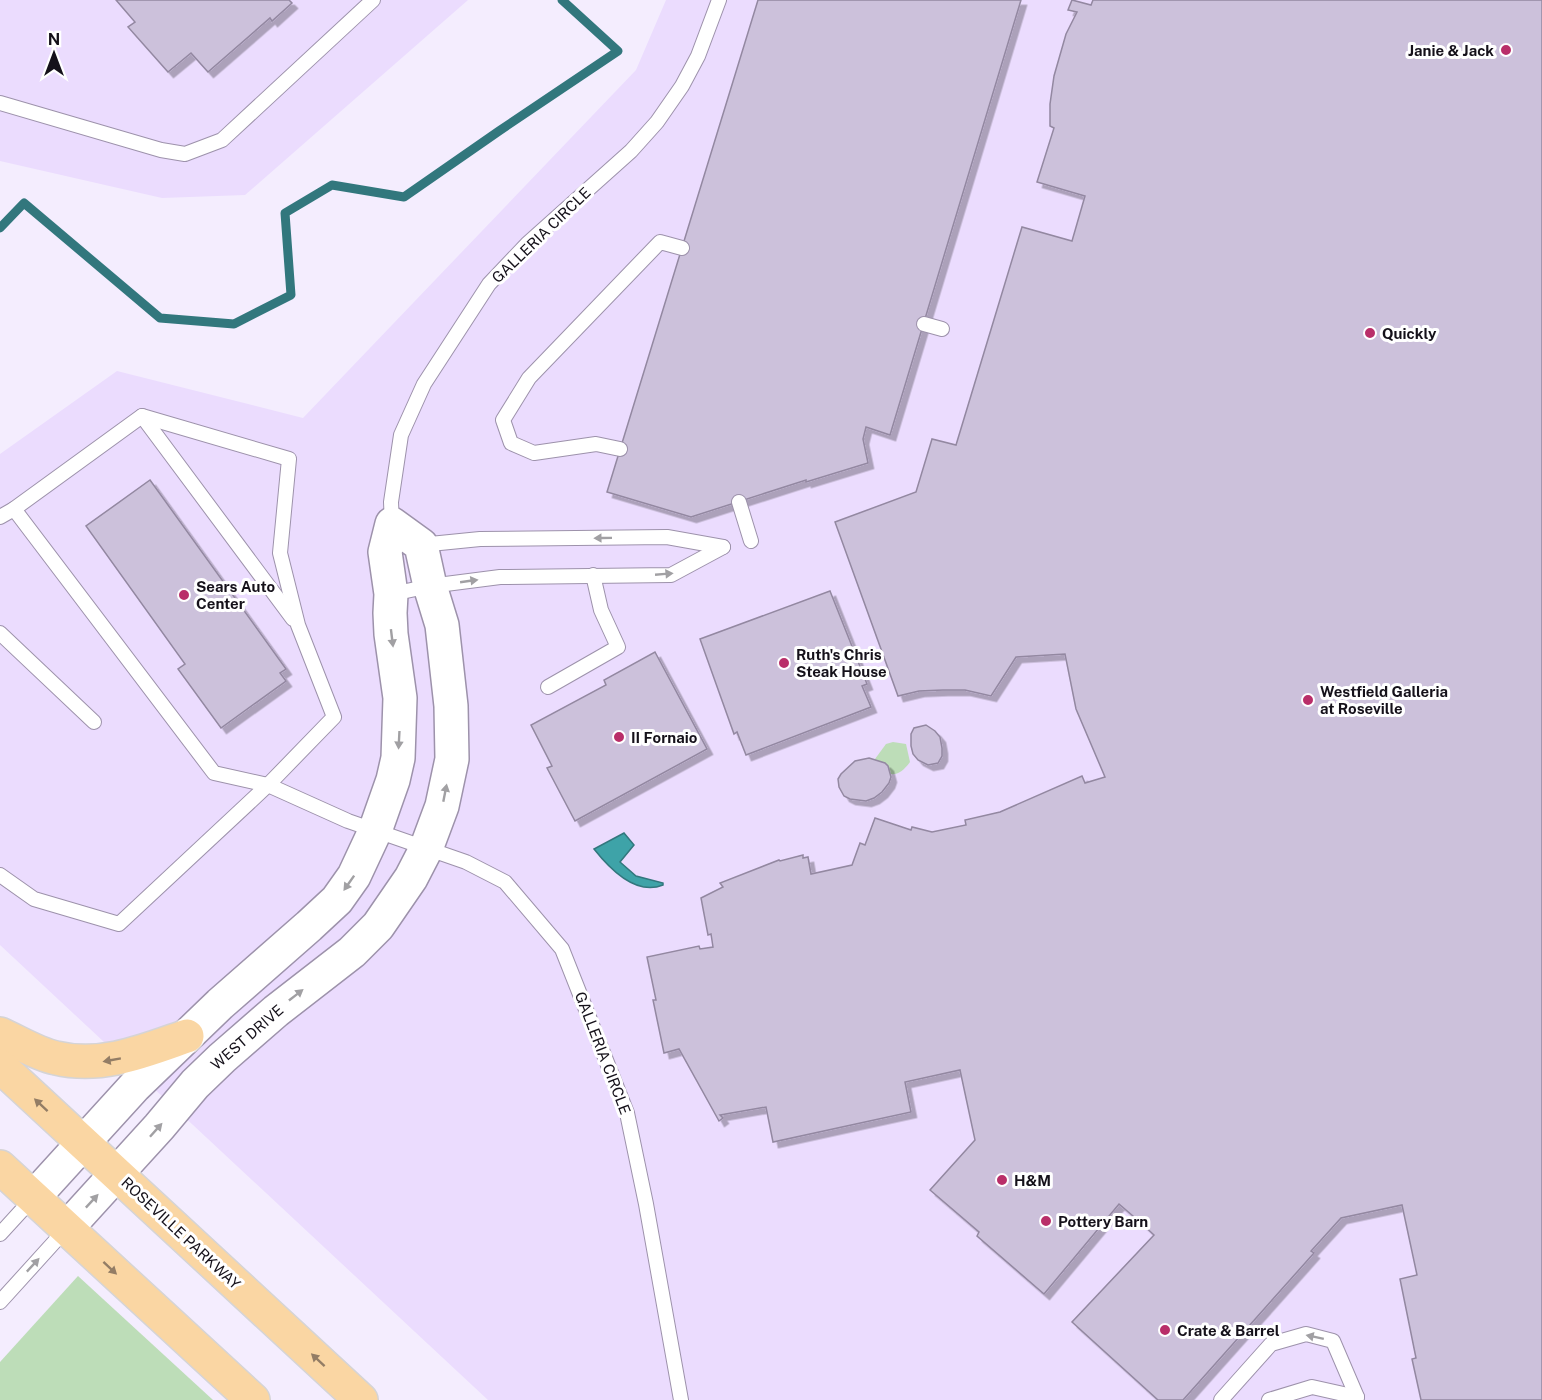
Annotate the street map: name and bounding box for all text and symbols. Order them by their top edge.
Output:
north arrow [24,24,84,84]
text: N [48,30,60,49]
place label: Janie & Jack [1408,42,1494,59]
marker: Janie & Jack [1499,43,1513,57]
street label: GALLERIA CIRCLE [488,184,594,286]
place label: Quickly [1382,325,1437,342]
marker: Quickly [1363,326,1377,340]
one-way arrow [593,534,612,543]
one-way arrow [655,569,674,579]
one-way arrow [460,576,479,586]
place label: Sears Auto Center [196,578,275,612]
marker: Sears Auto Center [177,588,191,602]
one-way arrow [387,628,397,647]
place label: Ruth's Chris Steak House [796,646,887,680]
marker: Ruth's Chris Steak House [777,656,791,670]
place label: Westfield Galleria at Roseville [1320,683,1448,717]
marker: Westfield Galleria at Roseville [1301,693,1315,707]
place label: II Fornaio [631,729,698,746]
one-way arrow [394,730,403,749]
marker: II Fornaio [612,730,626,744]
one-way arrow [441,784,450,803]
one-way arrow [344,875,355,891]
one-way arrow [288,989,304,1002]
street label: GALLERIA CIRCLE [572,989,634,1117]
street label: WEST DRIVE [207,1001,287,1073]
one-way arrow [102,1055,121,1064]
one-way arrow [35,1098,49,1112]
one-way arrow [149,1123,162,1138]
place label: H&M [1014,1172,1051,1189]
marker: H&M [995,1173,1009,1187]
street label: ROSEVILLE PARKWAY [118,1174,244,1292]
one-way arrow [85,1194,98,1209]
place label: Pottery Barn [1058,1213,1148,1230]
marker: Pottery Barn [1039,1214,1053,1228]
one-way arrow [26,1257,40,1272]
one-way arrow [102,1260,116,1274]
place label: Crate & Barrel [1177,1322,1280,1339]
marker: Crate & Barrel [1158,1323,1172,1337]
one-way arrow [1306,1331,1325,1341]
one-way arrow [311,1353,326,1367]

